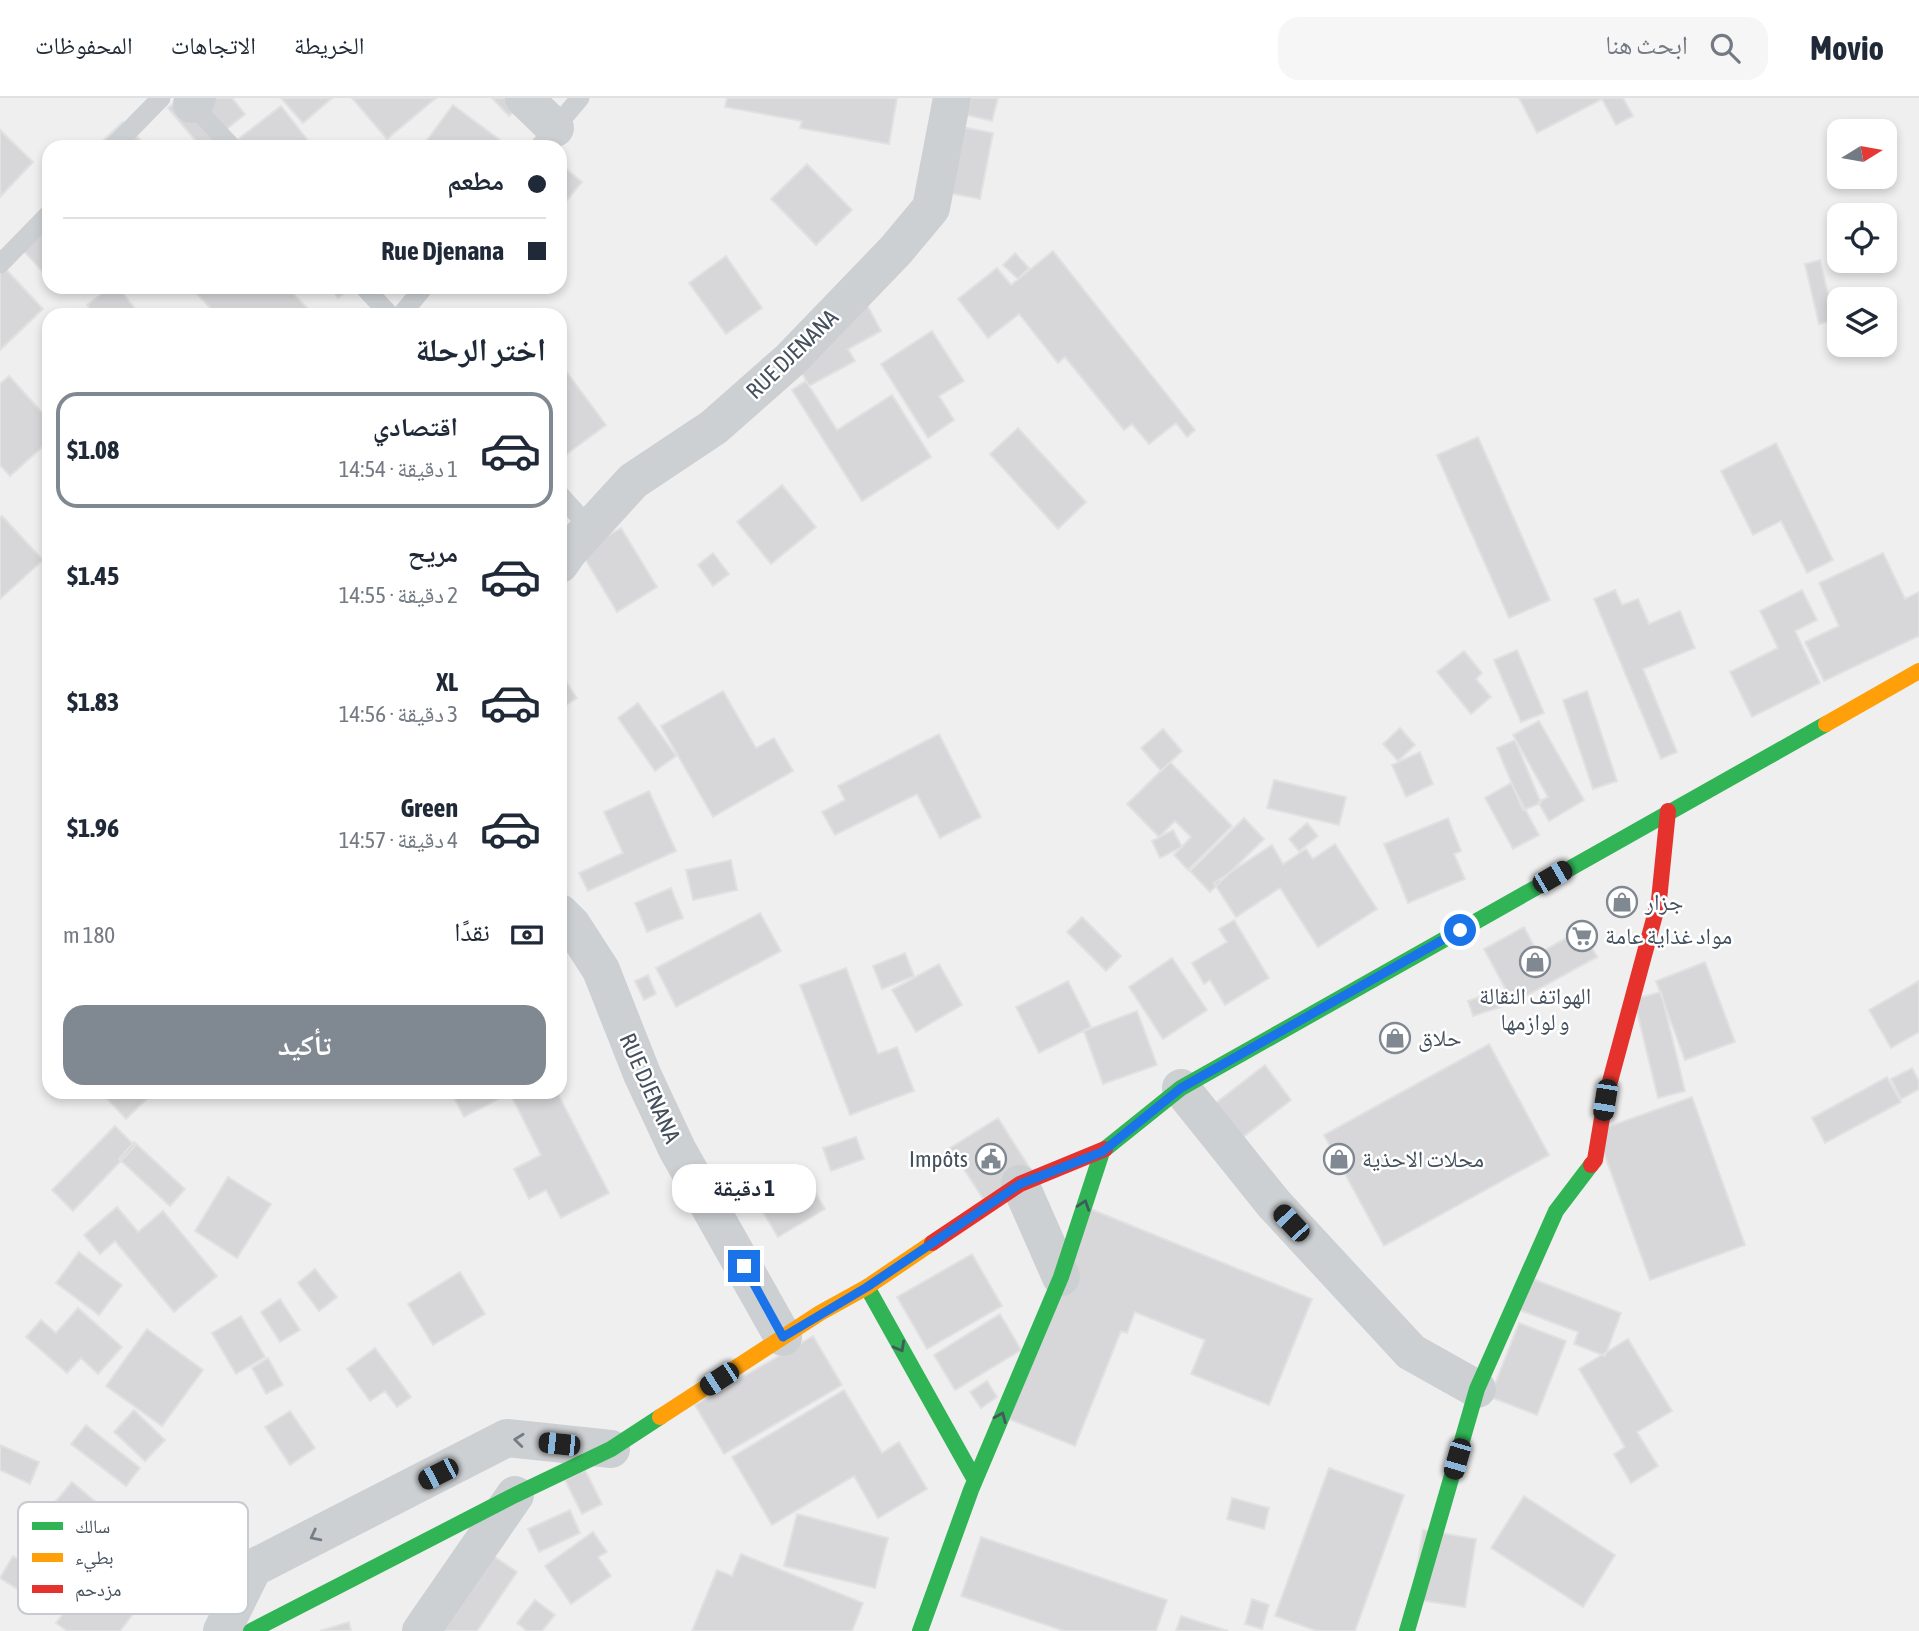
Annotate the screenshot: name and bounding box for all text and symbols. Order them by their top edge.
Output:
search box [1278,17,1768,80]
icon: search [1706,29,1744,67]
text: Movio [1810,29,1884,67]
text: ابحث هنا [1605,30,1688,60]
text: المحفوظات [35,32,133,59]
text: الاتجاهات [171,32,256,59]
text: الخريطة [294,32,365,59]
north arrow [1827,119,1897,189]
map controls [1827,119,1897,357]
text: مطعم [447,166,504,196]
button: locate [1827,203,1897,273]
text: Rue Djenana [381,236,504,266]
button: layers [1827,287,1897,357]
street label: RUE DJENANA [741,303,844,404]
text: اختر الرحلة [415,331,546,368]
text: اقتصادي [373,412,458,442]
icon: car [479,419,542,482]
text: $1.08 [67,435,119,465]
text: 1 دقيقة · 14:54 [339,456,458,482]
text: مريح [408,538,458,568]
icon: car [479,545,542,608]
text: $1.45 [67,561,119,591]
text: 2 دقيقة · 14:55 [339,582,458,608]
text: XL [436,667,458,697]
icon: car [479,671,542,734]
text: $1.83 [67,687,119,717]
text: 3 دقيقة · 14:56 [339,701,458,727]
text: Green [400,793,458,823]
icon: car [479,797,542,860]
text: $1.96 [67,813,119,843]
text: 4 دقيقة · 14:57 [339,827,458,853]
car [1529,857,1576,897]
shop icon: جزار [1605,885,1639,919]
place label: جزار [1644,889,1683,915]
route start [1444,914,1476,946]
icon: cash [508,916,546,954]
text: نقدًا [454,917,490,947]
supermarket icon: مواد غذاية عامة [1565,919,1599,953]
text: 180 m [63,922,115,948]
place label: مواد غذاية عامة [1605,923,1732,949]
shop icon: الهواتف النقالة و لوازمها [1518,945,1552,979]
place label: الهواتف النقالة و لوازمها [1479,983,1591,1035]
button: تأكيد [63,1005,546,1085]
shop icon: حلاق [1378,1021,1412,1055]
place label: حلاق [1418,1025,1462,1052]
street label: RUE DJENANA [614,1029,686,1147]
car [1592,1078,1619,1122]
public building icon: Impôts [974,1142,1008,1176]
shop icon: محلات الاحذية [1322,1142,1356,1176]
place label: Impôts [909,1146,968,1172]
place label: محلات الاحذية [1362,1146,1484,1172]
callout: 1 دقيقة [672,1164,816,1214]
text: 1 دقيقة [713,1175,775,1201]
one-way arrow [1076,1200,1090,1212]
car [1269,1200,1314,1246]
route end [728,1250,760,1282]
one-way arrow [892,1339,905,1352]
car [696,1359,743,1399]
one-way arrow [993,1412,1007,1424]
car [538,1431,581,1457]
one-way arrow [513,1432,525,1447]
car [1442,1436,1473,1482]
car [415,1455,462,1493]
legend [18,1502,248,1614]
text: سالك [75,1515,110,1537]
one-way arrow [310,1528,322,1542]
text: بطيء [75,1546,114,1573]
text: مزدحم [75,1578,121,1602]

